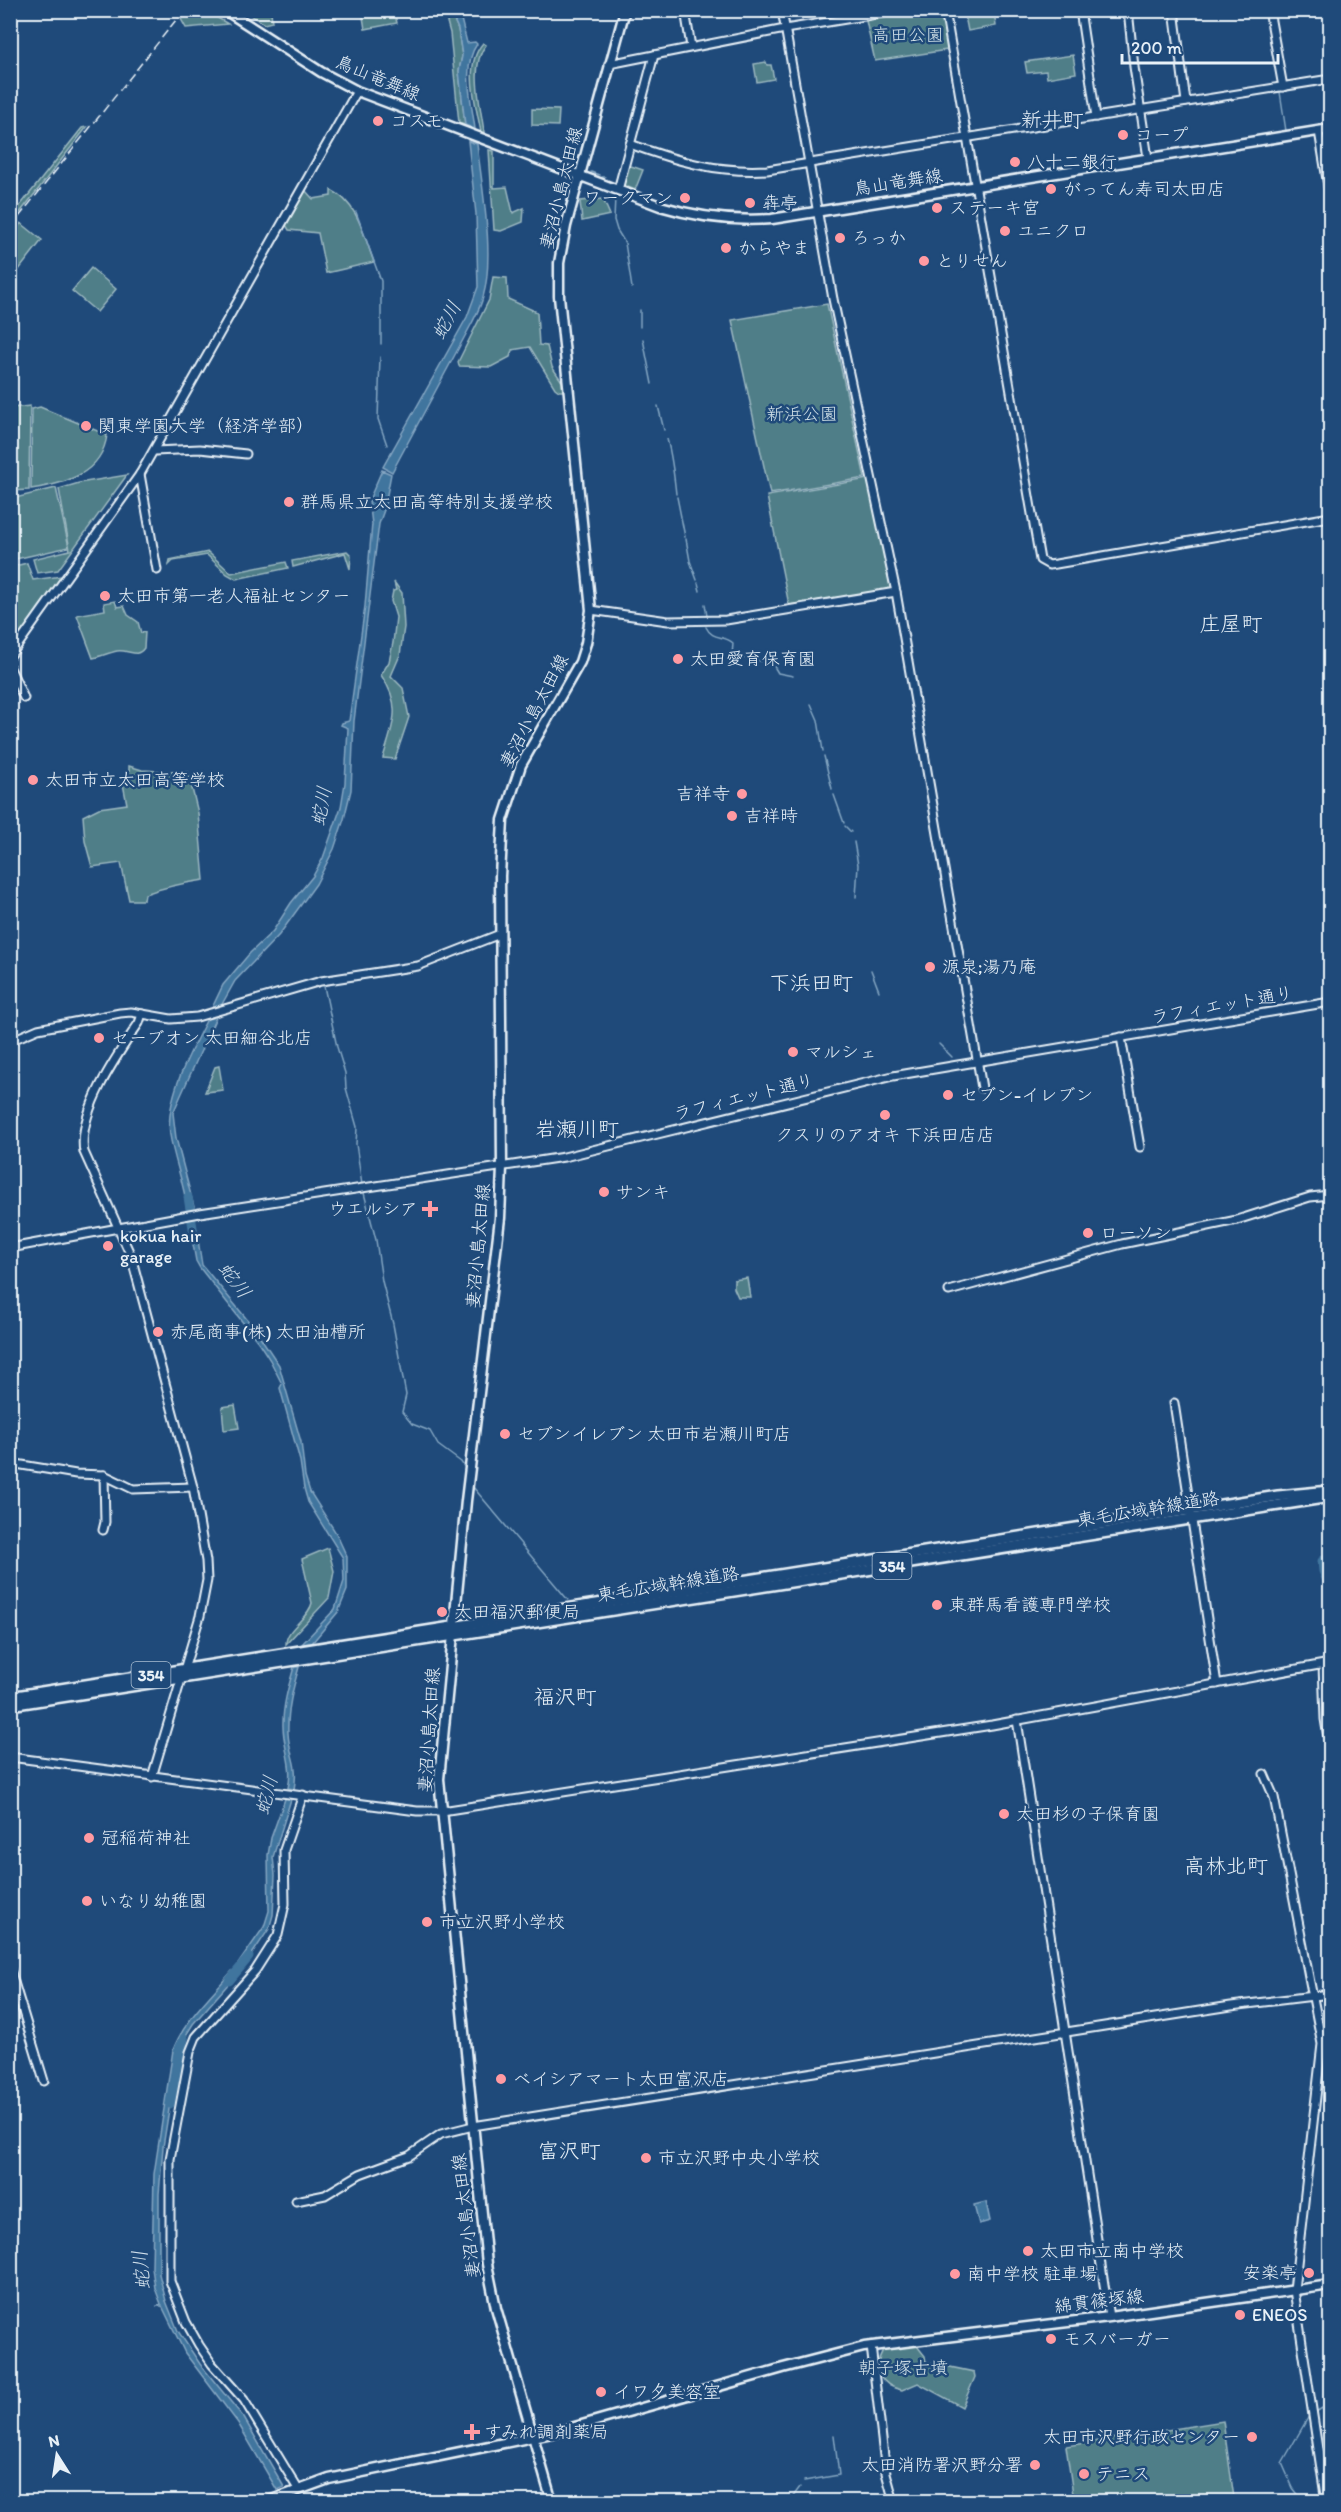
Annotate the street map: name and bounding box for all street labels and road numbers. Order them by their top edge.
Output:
street label: 鳥山竜舞線 [332,50,424,106]
street label: 妻沼小島太田線 [535,124,587,252]
street label: 鳥山竜舞線 [852,164,944,200]
street label: 妻沼小島太田線 [495,650,573,772]
street label: ラフィエット通り [1149,982,1295,1028]
street label: ラフィエット通り [671,1069,817,1125]
street label: 妻沼小島太田線 [462,1182,494,1310]
street label: 東毛広域幹線道路 [1075,1487,1221,1531]
road number: 354 [872,1553,912,1579]
street label: 東毛広域幹線道路 [595,1562,741,1606]
road number: 354 [132,1662,170,1688]
street label: 妻沼小島太田線 [414,1666,444,1794]
street label: 妻沼小島太田線 [447,2152,485,2280]
street label: 綿貫篠塚線 [1053,2285,1145,2317]

